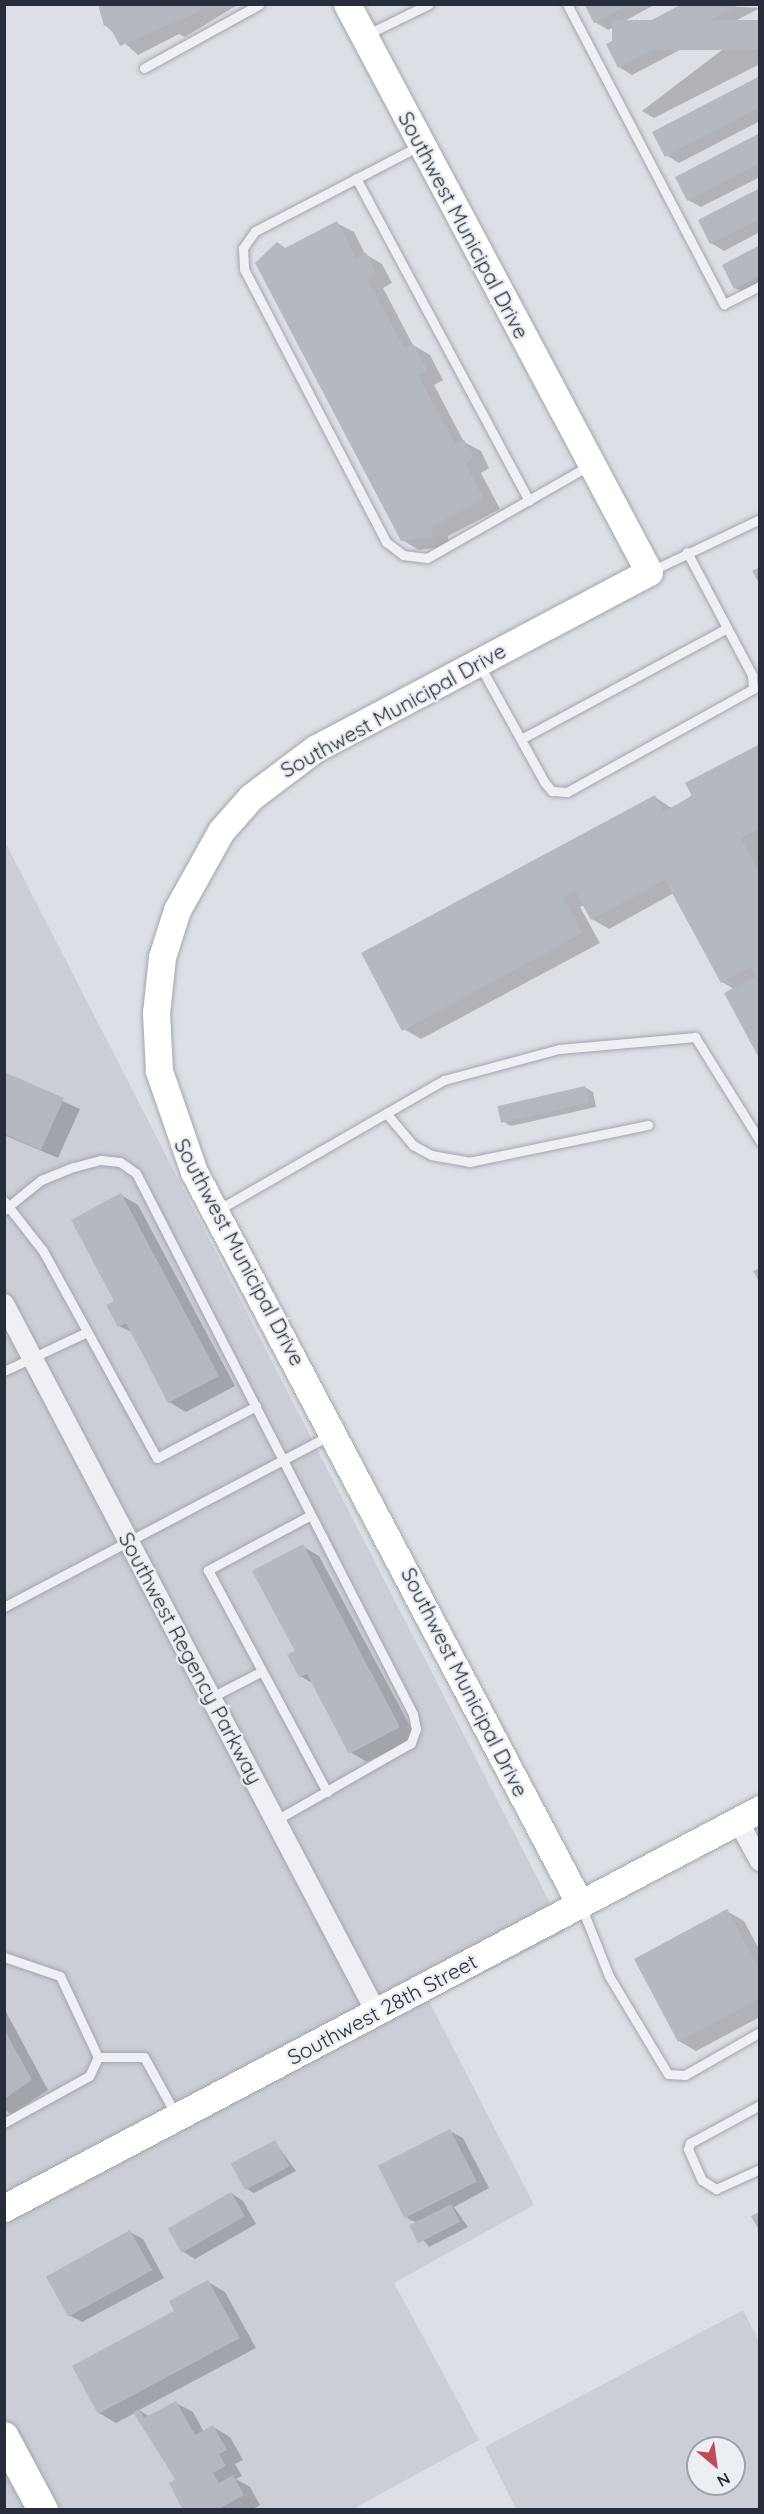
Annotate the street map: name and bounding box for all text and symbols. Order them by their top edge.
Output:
street label: Southwest Municipal Drive [393,107,535,343]
street label: Southwest Municipal Drive [276,637,510,783]
street label: Southwest Municipal Drive [169,1134,311,1370]
street label: Southwest Regency Parkway [114,1528,268,1788]
street label: Southwest Municipal Drive [396,1563,534,1801]
street label: Southwest 28th Street [283,1948,481,2070]
north arrow [686,2436,746,2496]
text: N [714,2468,734,2492]

